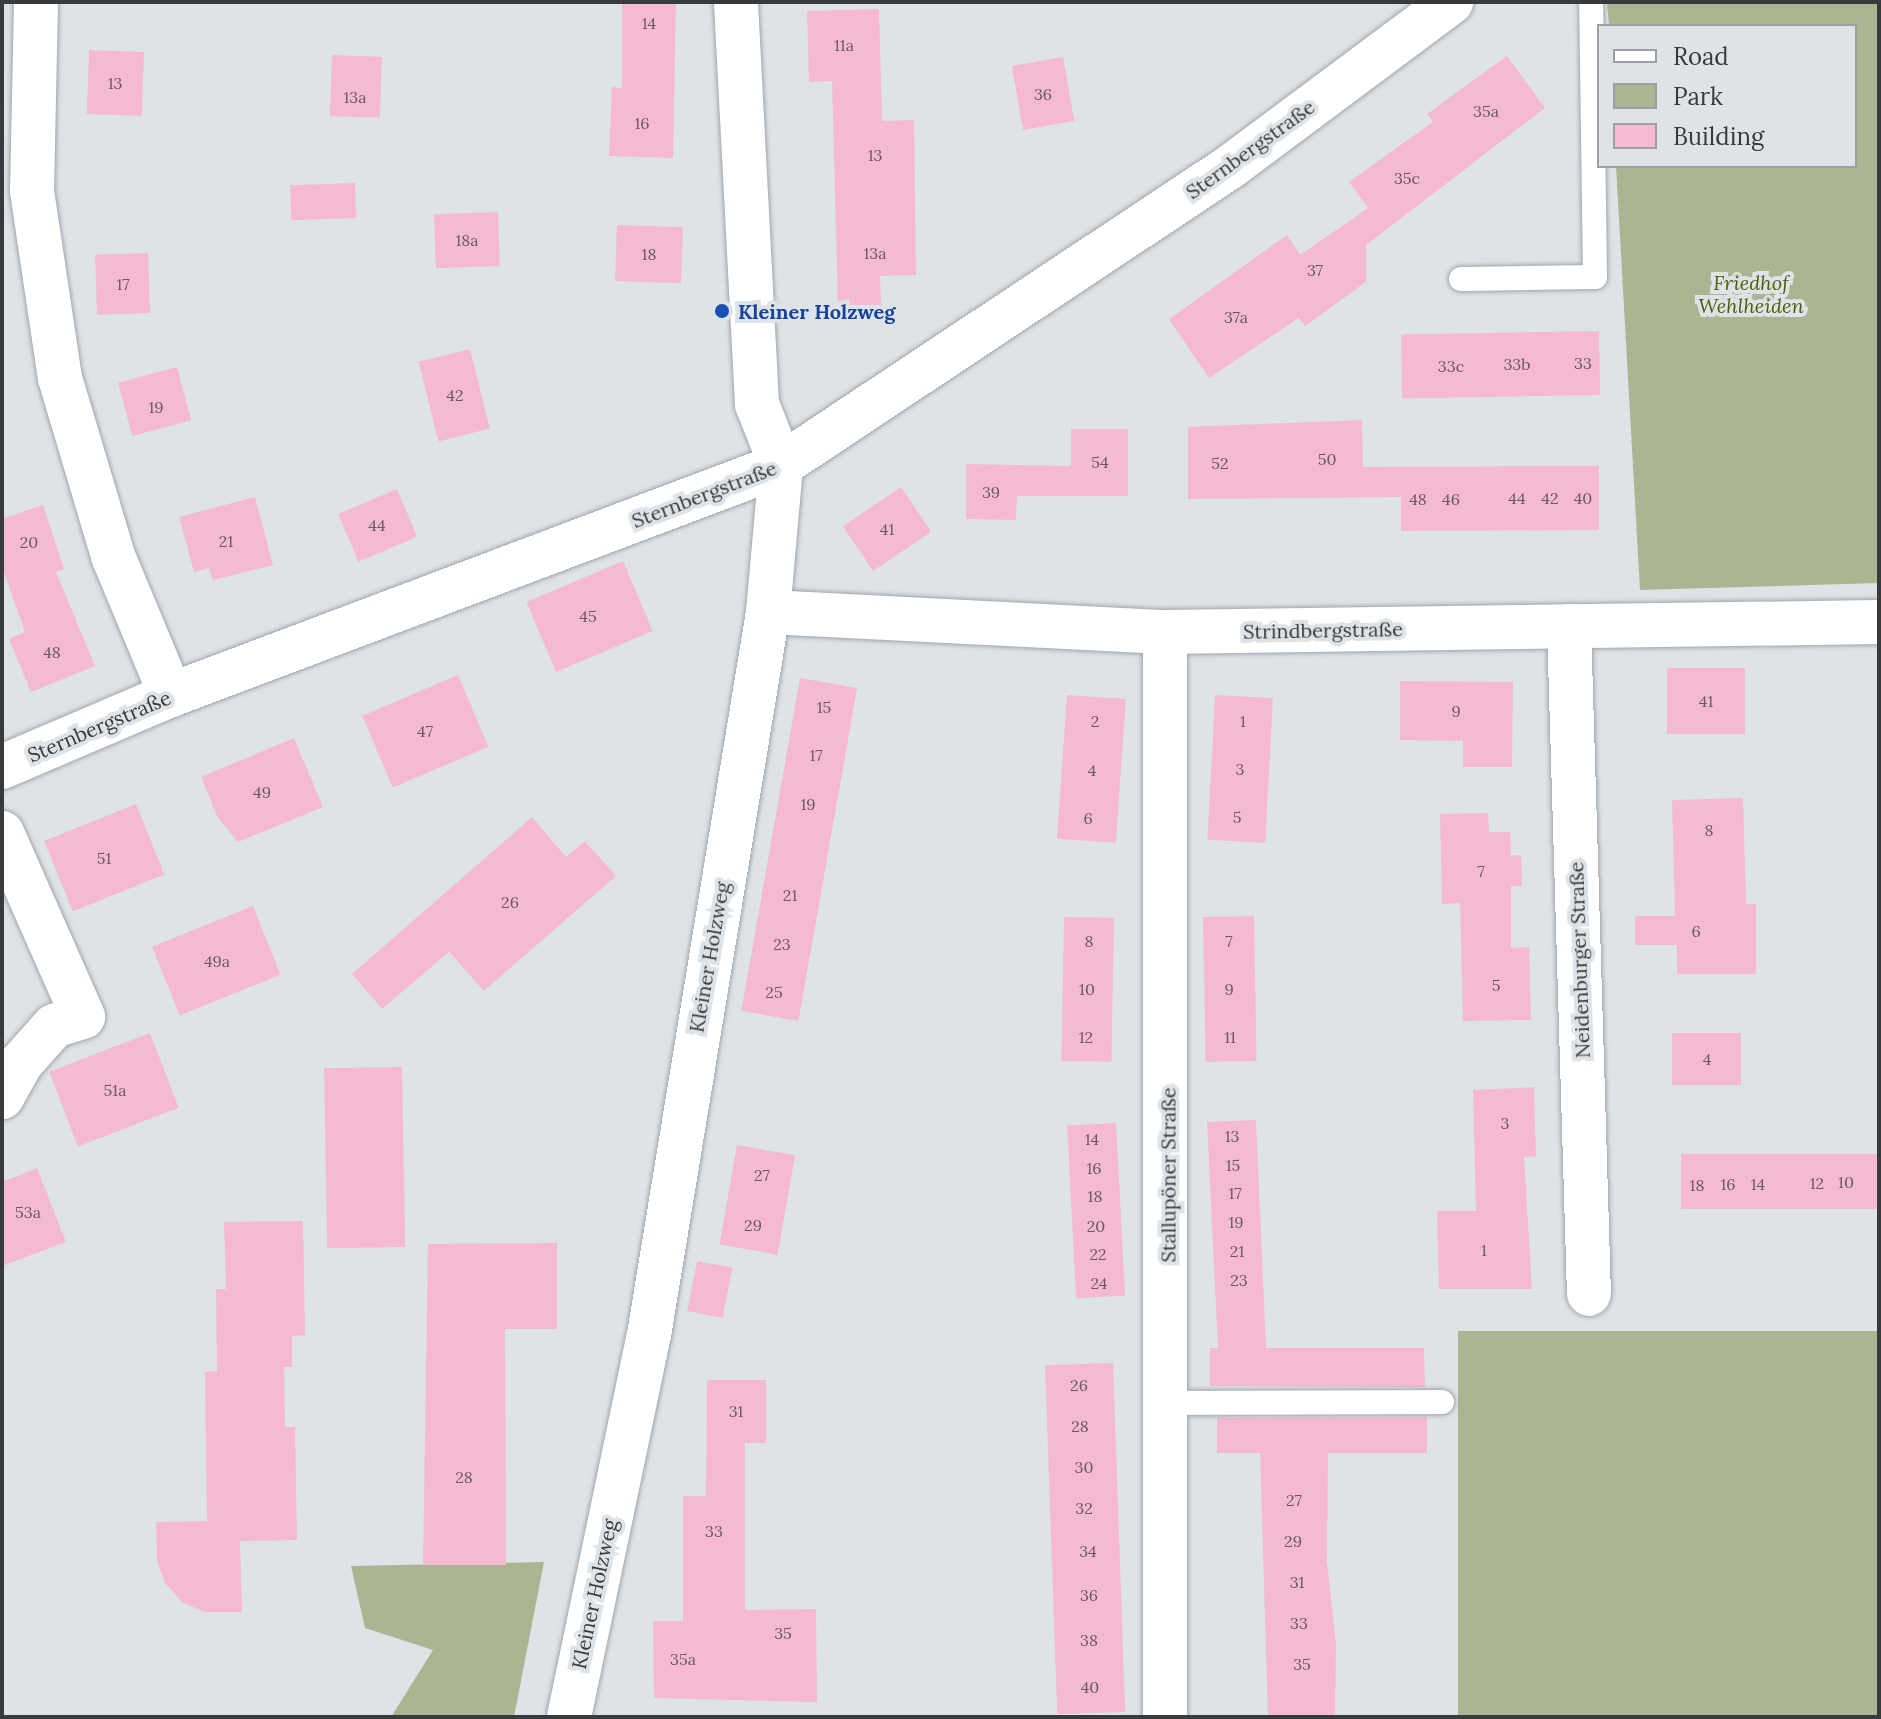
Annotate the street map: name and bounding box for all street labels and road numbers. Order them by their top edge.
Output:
street label: Sternbergstraße [1181,94,1319,204]
street label: Sternbergstraße [628,455,780,533]
street label: Strindbergstraße [1243,617,1403,643]
street label: Sternbergstraße [24,685,174,767]
street label: Neidenburger Straße [1564,861,1594,1059]
street label: Kleiner Holzweg [684,880,734,1034]
street label: Stallupöner Straße [1156,1088,1180,1262]
street label: Kleiner Holzweg [566,1517,622,1671]

